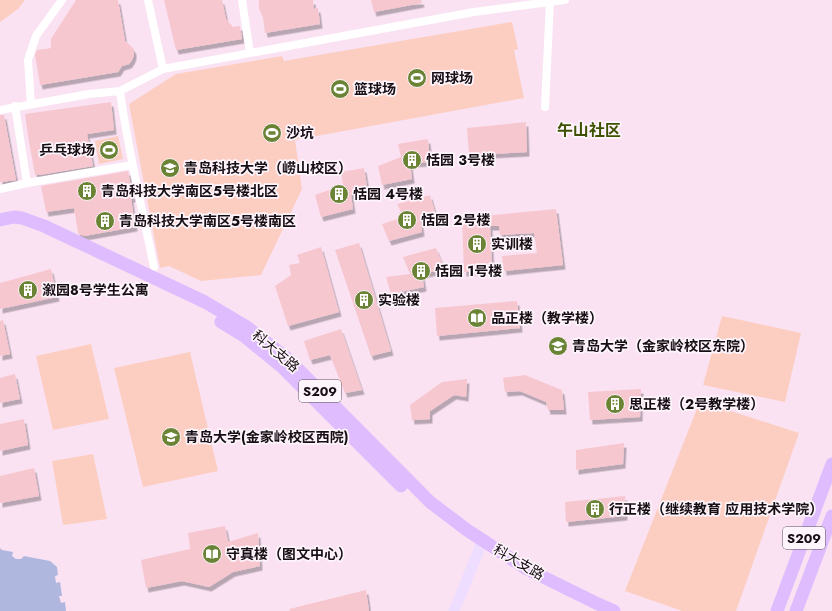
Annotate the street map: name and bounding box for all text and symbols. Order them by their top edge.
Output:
sports icon: 网球场 [406,67,428,89]
place label: 网球场 [431,68,473,88]
sports icon: 篮球场 [329,78,351,100]
place label: 篮球场 [354,79,396,99]
district label: 午山社区 [557,119,621,142]
sports icon: 沙坑 [261,122,283,144]
place label: 沙坑 [286,123,314,143]
sports icon: 乒乓球场 [98,139,120,161]
place label: 乒乓球场 [39,140,95,160]
building icon: 恬园 3号楼 [401,149,423,171]
place label: 恬园 3号楼 [426,150,495,170]
school or university icon: 青岛科技大学（崂山校区） [159,157,181,179]
place label: 青岛科技大学（崂山校区） [184,158,352,178]
building icon: 青岛科技大学南区5号楼北区 [76,180,98,202]
place label: 青岛科技大学南区5号楼北区 [101,181,278,201]
building icon: 恬园 4号楼 [328,183,350,205]
place label: 恬园 4号楼 [353,184,423,204]
building icon: 恬园 2号楼 [396,209,418,231]
building icon: 青岛科技大学南区5号楼南区 [94,210,116,232]
place label: 恬园 2号楼 [421,210,490,230]
place label: 青岛科技大学南区5号楼南区 [119,211,296,231]
building icon: 实训楼 [466,233,488,255]
place label: 实训楼 [491,234,533,254]
building icon: 恬园 1号楼 [410,260,432,282]
place label: 恬园 1号楼 [435,261,502,281]
building icon: 溆园8号学生公寓 [17,279,39,301]
place label: 溆园8号学生公寓 [42,280,149,300]
building icon: 实验楼 [353,289,375,311]
place label: 实验楼 [378,290,420,310]
library icon: 品正楼（教学楼） [466,307,488,329]
place label: 品正楼（教学楼） [491,308,603,328]
street label: 科大支路 [248,325,304,377]
school or university icon: 青岛大学（金家岭校区东院） [547,335,569,357]
place label: 青岛大学（金家岭校区东院） [572,336,754,356]
road number: S209 [299,380,341,402]
building icon: 思正楼（2号教学楼） [604,393,626,415]
place label: 思正楼（2号教学楼） [629,394,764,414]
school or university icon: 青岛大学(金家岭校区西院) [160,426,182,448]
place label: 青岛大学(金家岭校区西院) [185,427,349,447]
building icon: 行正楼（继续教育 应用技术学院） [584,498,606,520]
place label: 行正楼（继续教育 应用技术学院） [609,499,823,519]
road number: S209 [783,527,825,549]
street label: 科大支路 [490,539,548,585]
library icon: 守真楼（图文中心） [201,543,223,565]
place label: 守真楼（图文中心） [226,544,352,564]

